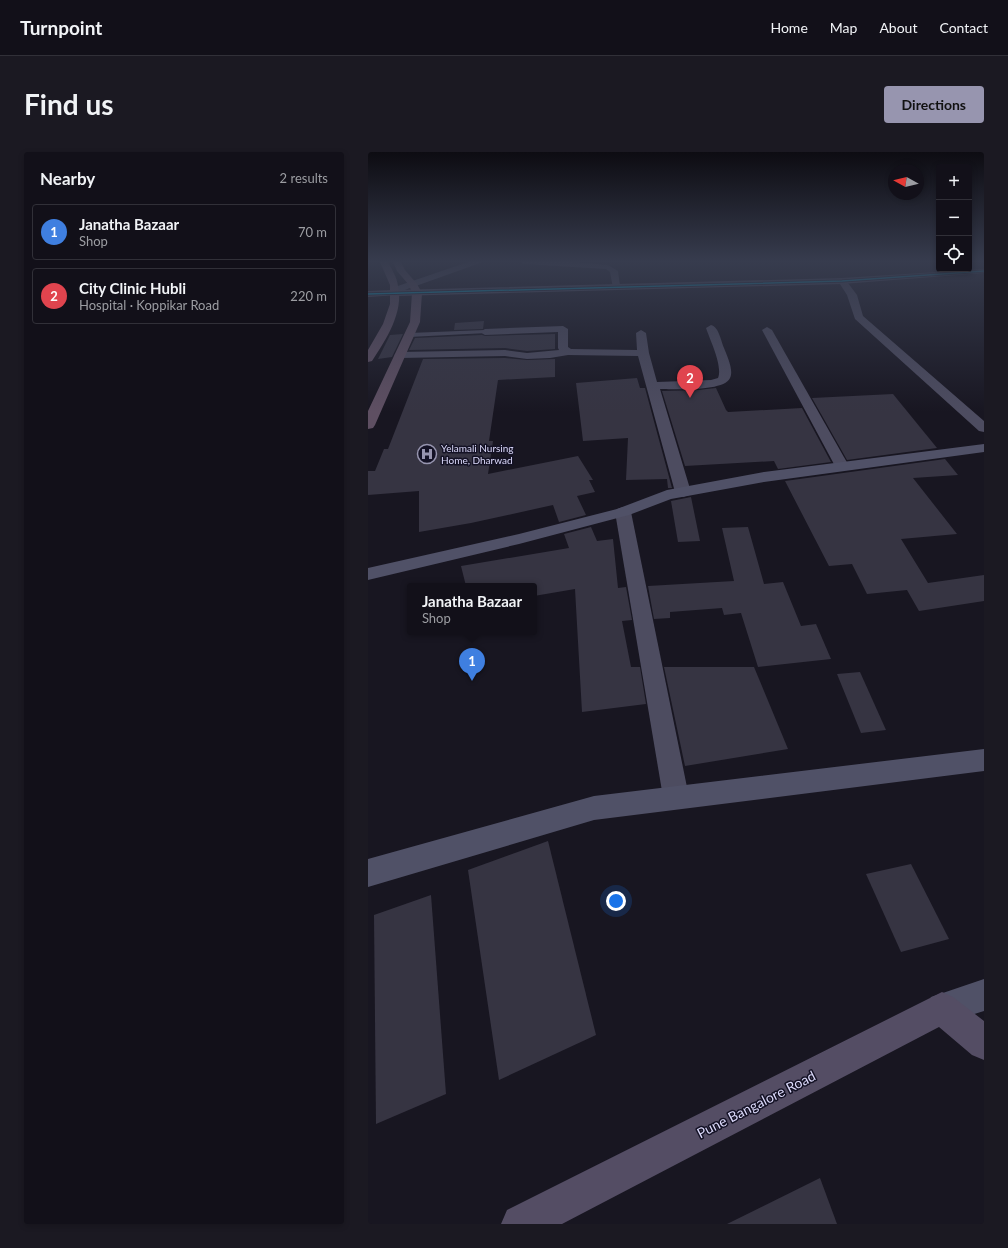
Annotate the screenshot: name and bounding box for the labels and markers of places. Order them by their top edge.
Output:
pin: 2 [677,365,703,398]
place label: Yelamali Nursing Home, Dharwad [441,442,514,466]
hospital icon: Yelamali Nursing Home, Dharwad [416,443,438,465]
pin: 1 [459,648,485,681]

